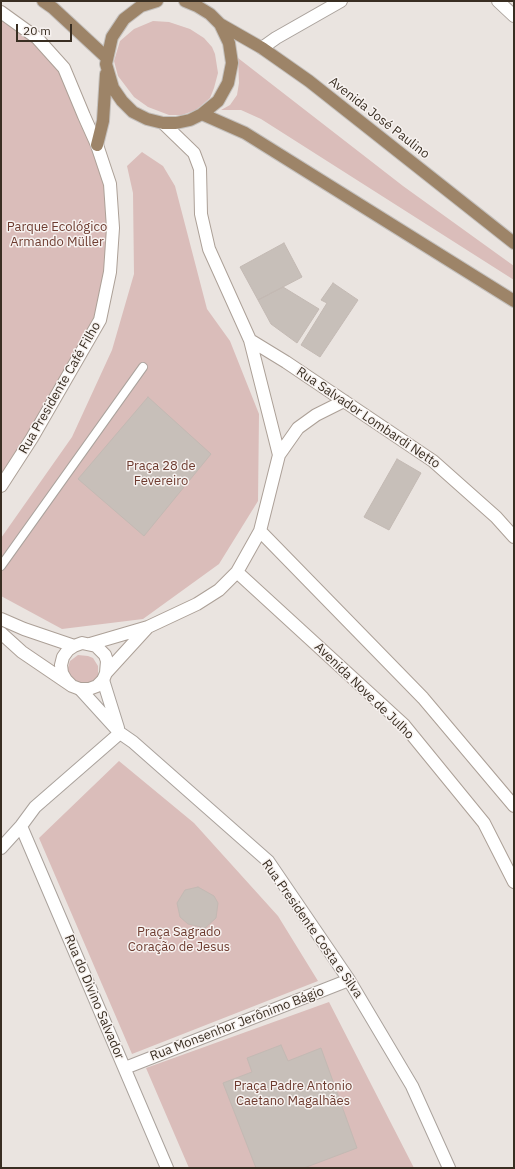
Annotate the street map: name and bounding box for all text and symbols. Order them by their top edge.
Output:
scale bar [18,16,74,42]
text: 20 m [23,23,51,38]
street label: Avenida José Paulino [325,74,433,162]
park label: Parque Ecológico Armando Müller [7,219,107,250]
street label: Rua Presidente Café Filho [16,319,104,457]
street label: Rua Salvador Lombardi Netto [293,364,443,472]
park label: Praça 28 de Fevereiro [126,458,196,489]
street label: Avenida Nove de Julho [311,639,417,743]
street label: Rua Presidente Costa e Silva [258,857,366,1001]
park label: Praça Sagrado Coração de Jesus [128,924,230,955]
street label: Rua do Divino Salvador [61,932,127,1062]
street label: Rua Monsenhor Jerônimo Bágio [148,984,326,1064]
park label: Praça Padre Antonio Caetano Magalhães [234,1078,352,1109]

